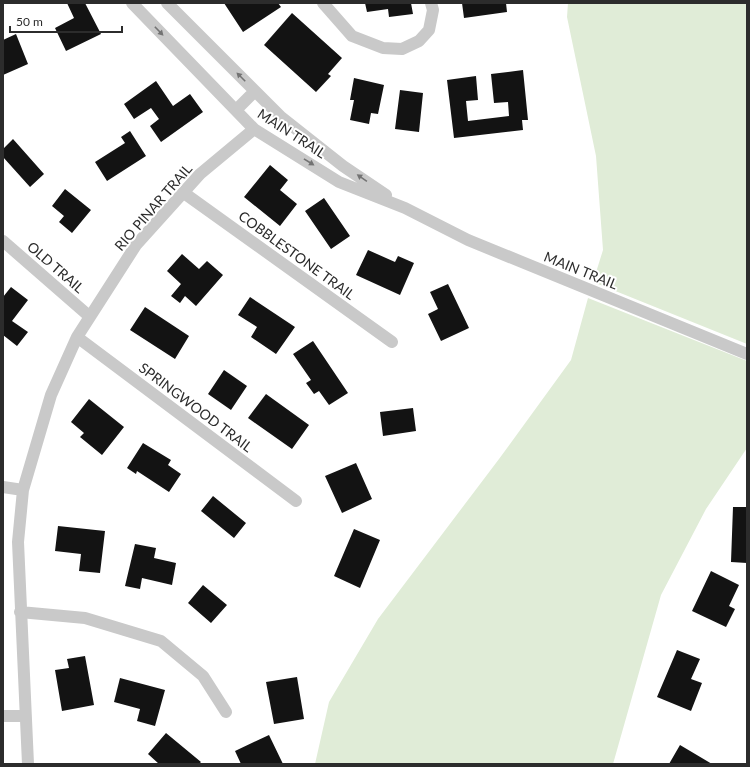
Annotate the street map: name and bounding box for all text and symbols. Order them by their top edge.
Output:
scale bar [10,8,122,34]
text: 50 m [16,14,43,29]
one-way arrow [155,26,164,36]
one-way arrow [236,73,246,82]
street label: MAIN TRAIL [255,105,329,161]
one-way arrow [304,158,314,166]
street label: RIO PINAR TRAIL [111,160,195,254]
one-way arrow [357,174,367,182]
street label: COBBLESTONE TRAIL [235,207,359,303]
street label: OLD TRAIL [24,238,88,296]
street label: MAIN TRAIL [542,248,620,292]
street label: SPRINGWOOD TRAIL [136,359,256,455]

